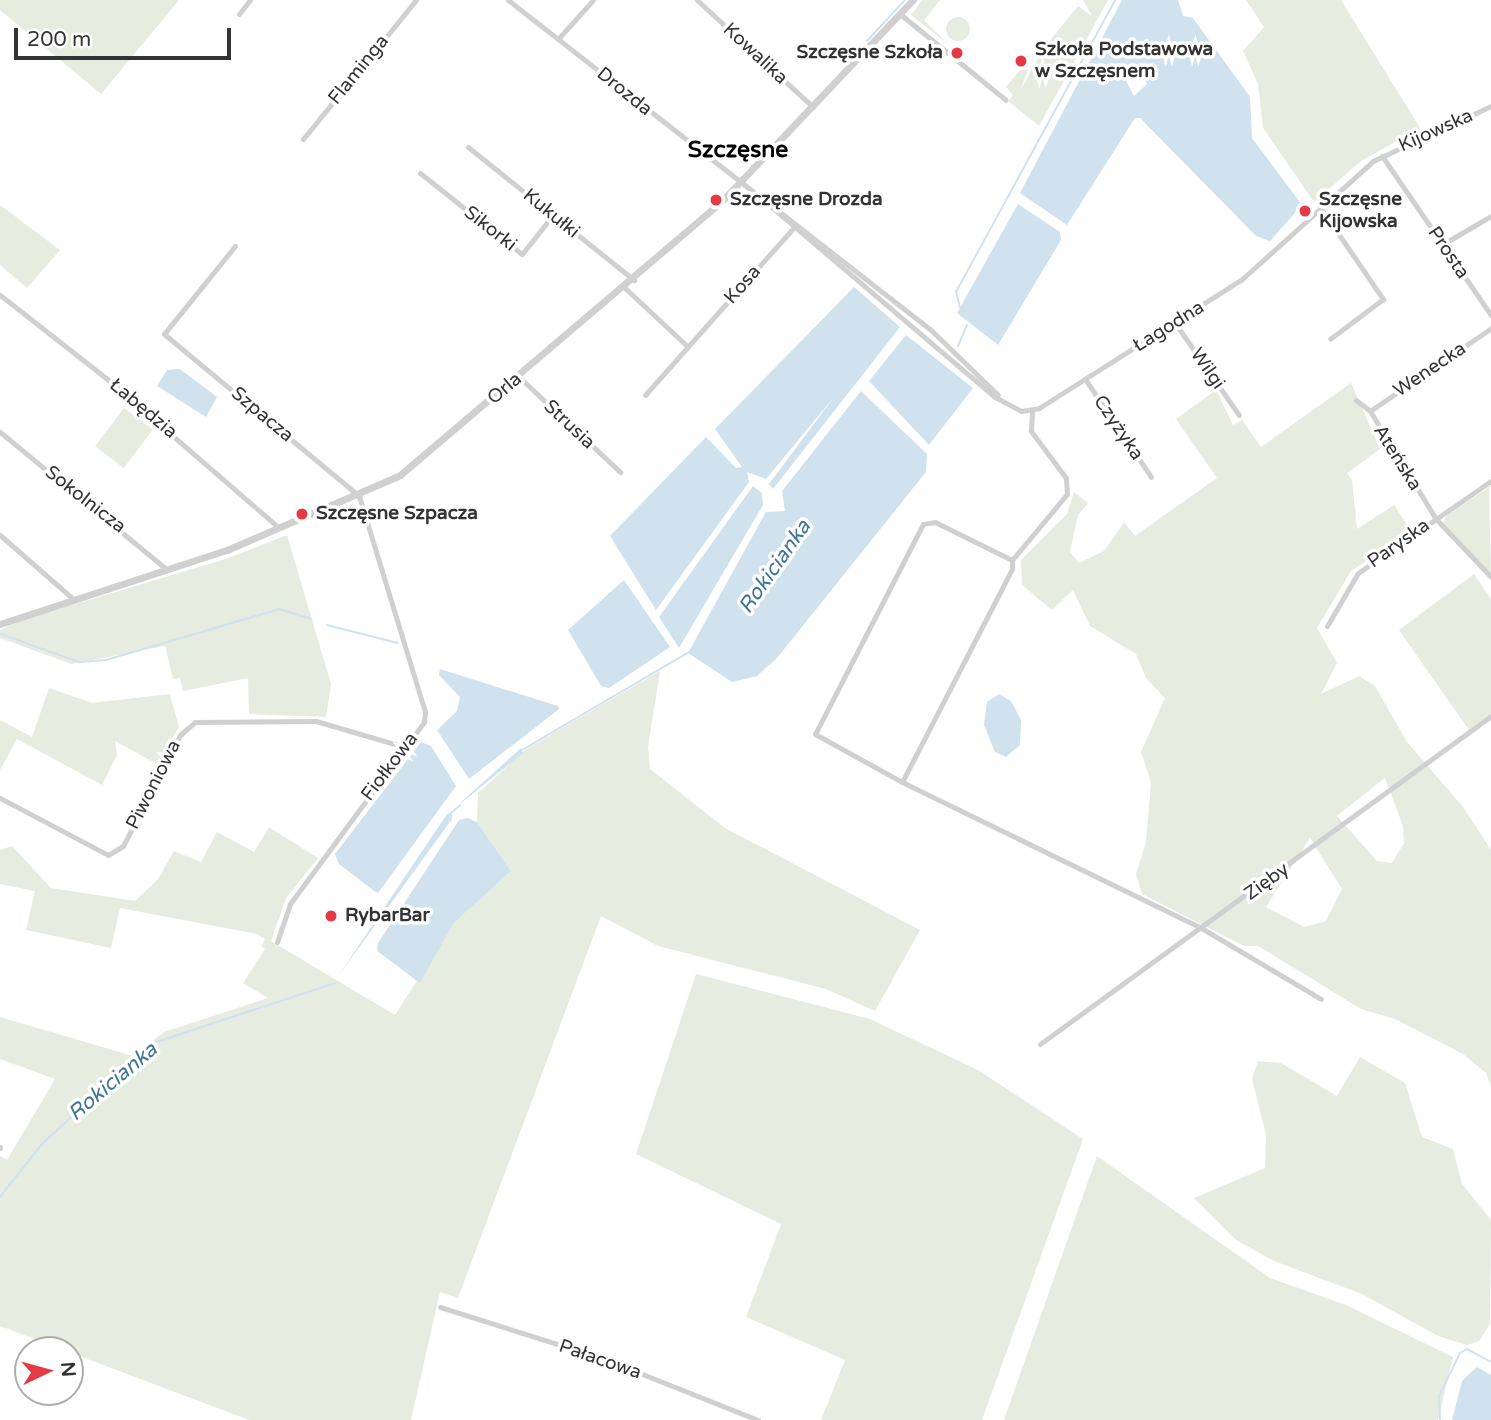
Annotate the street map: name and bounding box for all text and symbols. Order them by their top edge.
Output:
scale bar [18,14,234,58]
street label: Kowalika [718,18,792,90]
text: 200 m [27,27,91,52]
street label: Flaminga [324,30,394,110]
place label: Szkoła Podstawowa w Szczęsnem [1035,39,1213,83]
place label: Szczęsne Szkoła [797,42,943,64]
marker: Szczęsne Szkoła [949,45,965,61]
marker: Szkoła Podstawowa w Szczęsnem [1013,53,1029,69]
street label: Drozda [592,63,656,121]
street label: Kijowska [1395,105,1477,157]
district label: Szczęsne [688,136,788,164]
street label: Kukułki [518,184,584,244]
place label: Szczęsne Drozda [730,189,883,211]
place label: Szczęsne Kijowska [1319,189,1402,233]
marker: Szczęsne Drozda [708,192,724,208]
street label: Sikorki [459,201,521,257]
marker: Szczęsne Kijowska [1297,203,1313,219]
street label: Prosta [1422,223,1474,283]
street label: Kosa [720,261,766,309]
street label: Łagodna [1129,296,1209,358]
street label: Wenecka [1389,338,1471,402]
street label: Wilgi [1185,344,1229,394]
street label: Orla [483,368,527,410]
street label: Łabędzia [105,374,181,444]
street label: Szpacza [226,382,298,448]
street label: Czyżyka [1088,391,1148,465]
street label: Strusia [539,396,599,454]
street label: Ateńska [1368,421,1426,495]
street label: Sokolnicza [40,461,130,539]
place label: Szczęsne Szpacza [316,503,478,525]
marker: Szczęsne Szpacza [294,506,310,522]
street label: Paryska [1364,514,1434,574]
water label: Rokicianka [734,515,816,619]
street label: Fiołkowa [357,728,423,806]
street label: Piwoniowa [122,737,186,833]
street label: Zięby [1240,858,1294,906]
place label: RybarBar [345,905,430,927]
marker: RybarBar [323,908,339,924]
water label: Rokicianka [63,1037,163,1127]
street label: Pałacowa [556,1335,644,1385]
north arrow [14,1336,84,1406]
text: N [56,1361,80,1378]

